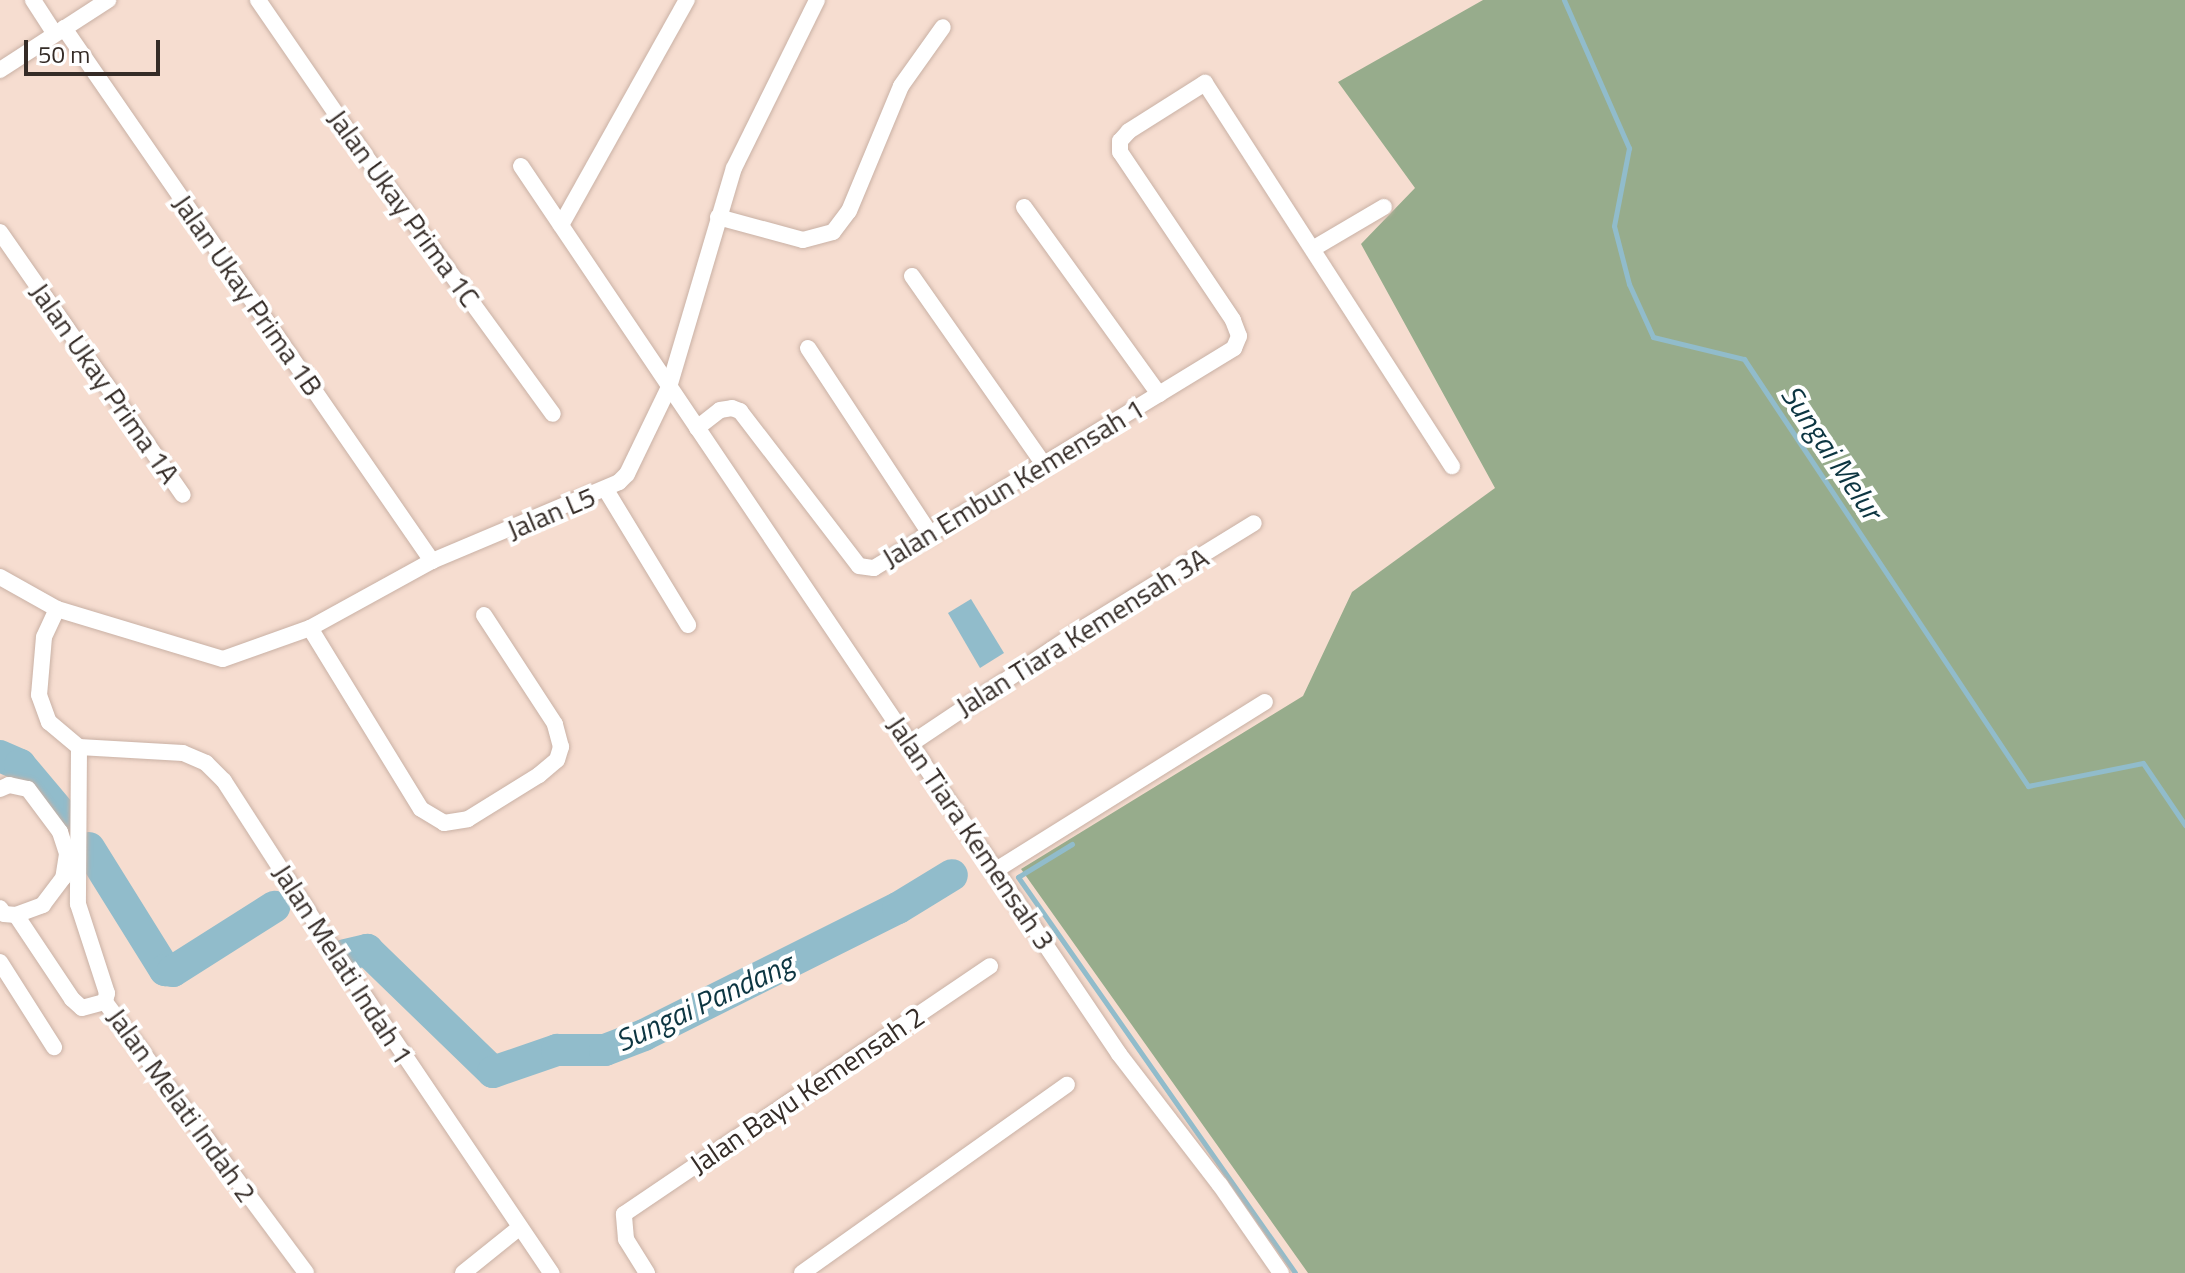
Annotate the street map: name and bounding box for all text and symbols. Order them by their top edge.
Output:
scale bar [28,24,164,74]
text: 50 m [38,36,90,72]
street label: Jalan Ukay Prima 1C [321,103,487,313]
street label: Jalan Ukay Prima 1B [166,188,330,402]
street label: Jalan Ukay Prima 1A [23,276,187,490]
water label: Sungai Melur [1774,378,1890,526]
street label: Jalan Embun Kemensah 1 [876,391,1150,575]
street label: Jalan L5 [502,479,600,547]
street label: Jalan Tiara Kemensah 3A [950,541,1214,723]
street label: Jalan Tiara Kemensah 3 [880,710,1062,956]
street label: Jalan Melati Indah 1 [266,858,420,1070]
water label: Sungai Pandang [609,945,799,1059]
street label: Jalan Bayu Kemensah 2 [683,999,931,1181]
street label: Jalan Melati Indah 2 [100,1001,264,1209]

